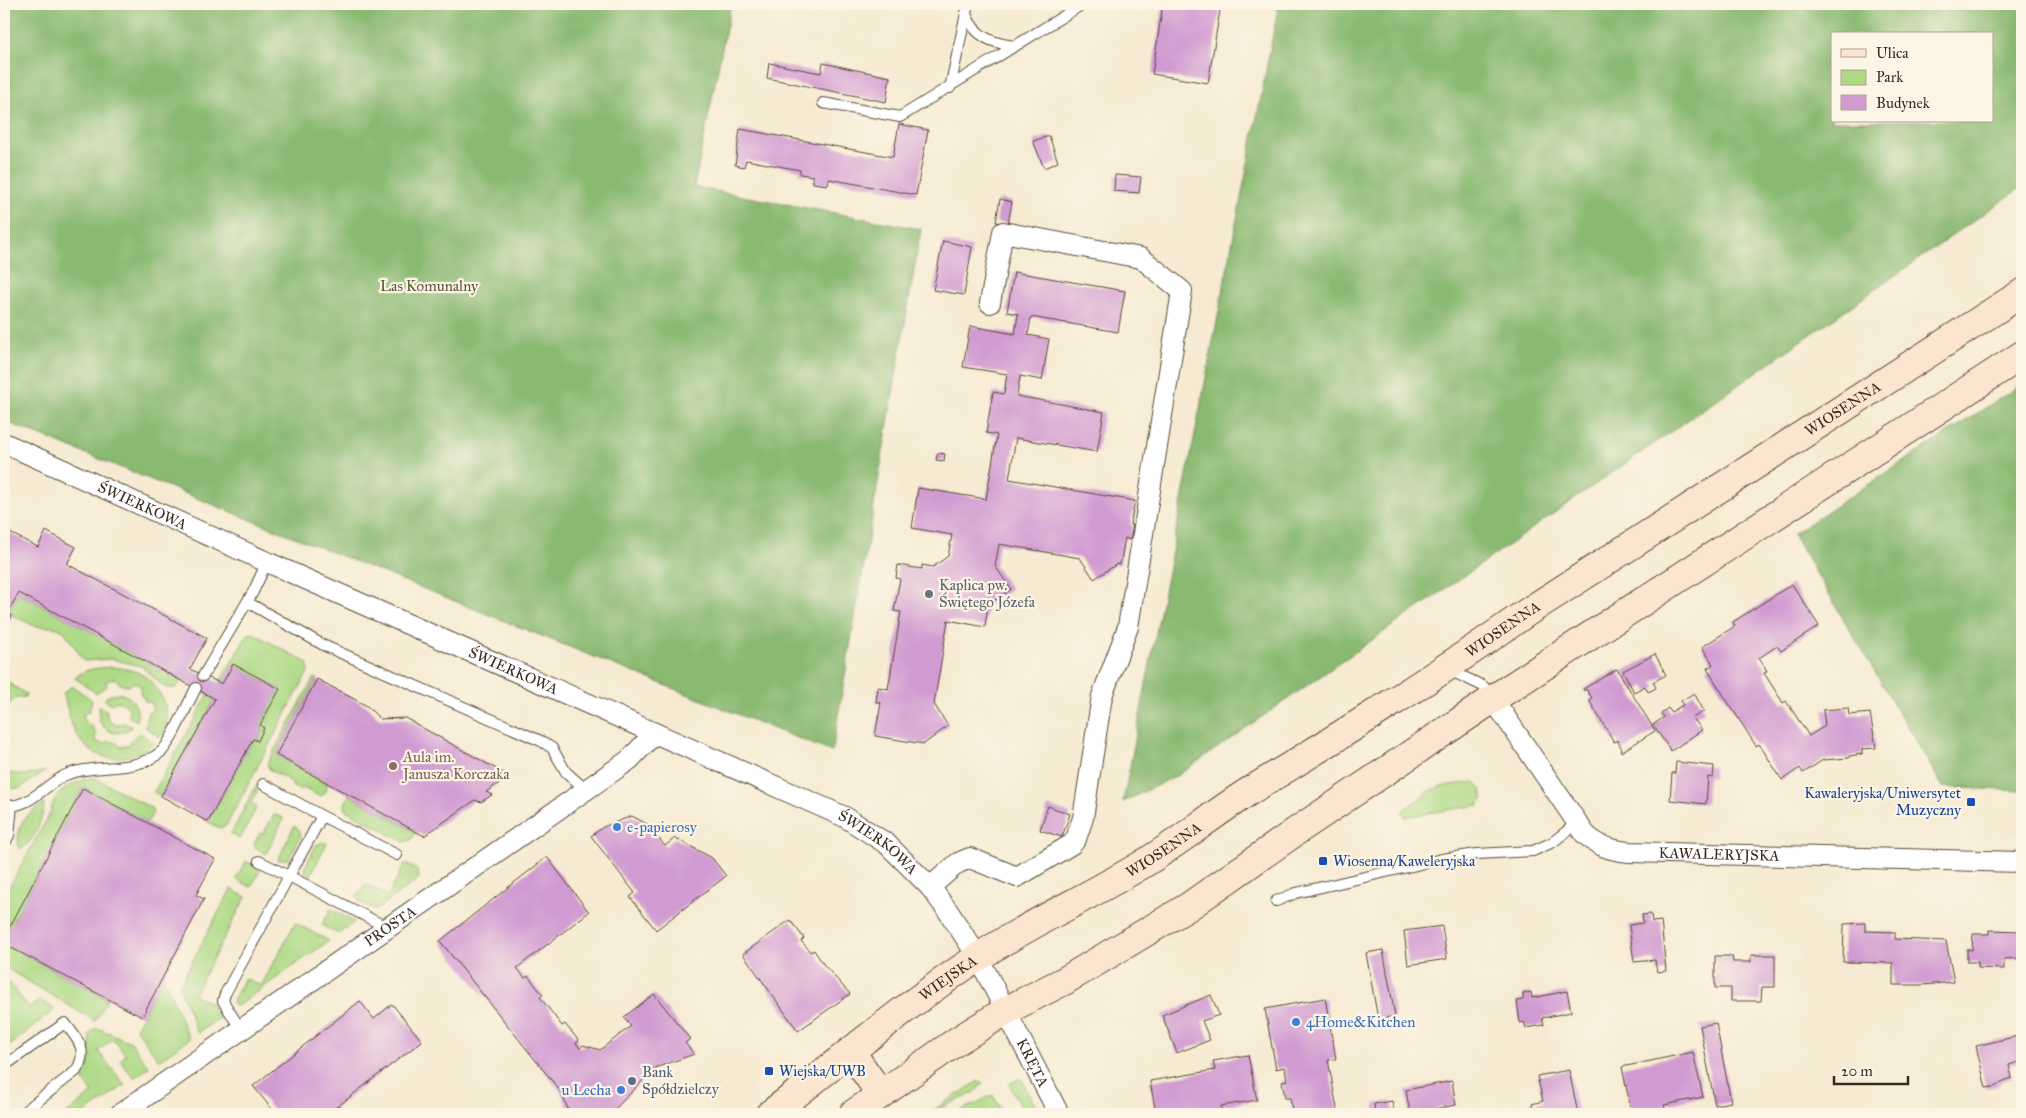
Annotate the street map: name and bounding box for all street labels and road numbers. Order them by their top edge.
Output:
street label: WIOSENNA [1801,378,1884,440]
street label: ŚWIERKOWA [95,477,190,534]
street label: WIOSENNA [1462,597,1544,661]
street label: ŚWIERKOWA [466,642,561,698]
street label: ŚWIERKOWA [836,805,921,878]
street label: WIOSENNA [1123,818,1205,881]
street label: KAWALERYJSKA [1658,844,1780,865]
street label: PROSTA [361,902,419,950]
street label: WIEJSKA [915,952,980,1005]
street label: KRĘTA [1013,1035,1052,1090]

